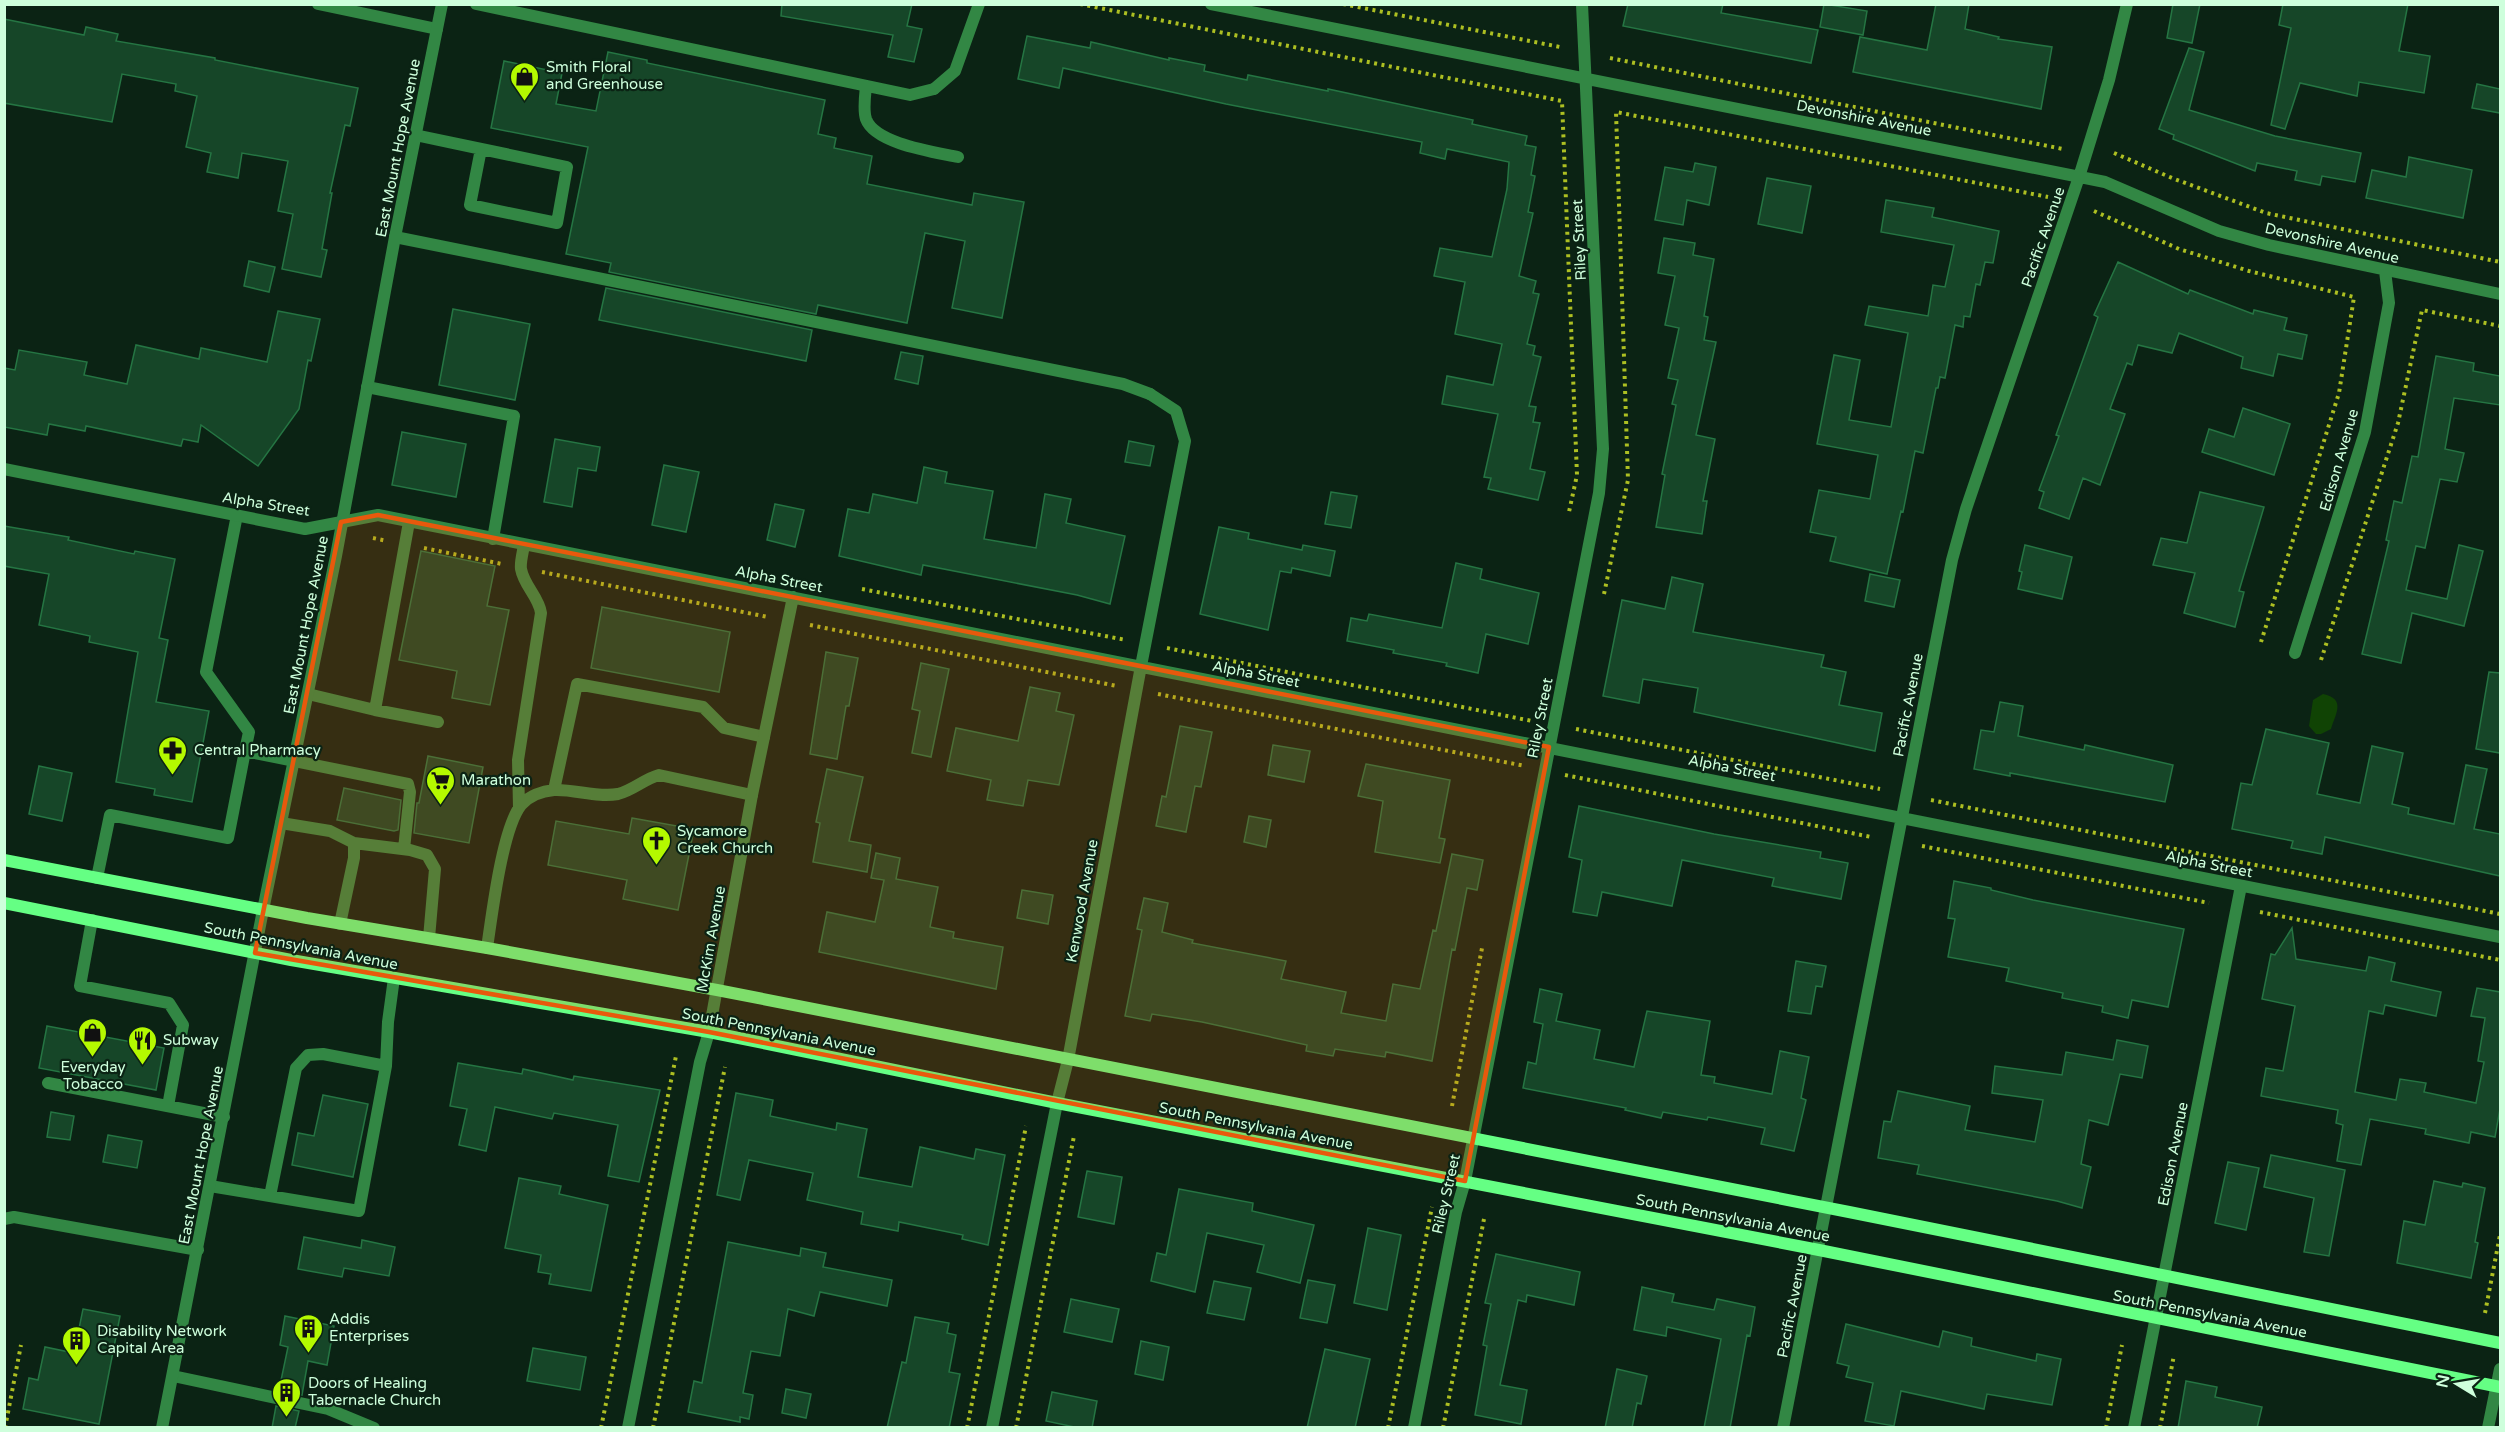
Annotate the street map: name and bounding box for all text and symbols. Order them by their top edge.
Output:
street label: East Mount Hope Avenue [372,57,424,239]
place label: Smith Floral and Greenhouse [546,58,663,93]
shop icon: Smith Floral and Greenhouse [509,60,541,102]
street label: Devonshire Avenue [1795,96,1933,140]
street label: Pacific Avenue [2017,184,2069,290]
street label: Riley Street [1568,199,1590,281]
street label: Devonshire Avenue [2263,219,2401,267]
street label: Edison Avenue [2316,407,2362,513]
street label: Alpha Street [221,488,311,520]
street label: East Mount Hope Avenue [280,534,332,716]
street label: Alpha Street [734,562,824,596]
street label: Pacific Avenue [1889,652,1927,758]
street label: Alpha Street [1211,657,1301,691]
street label: Riley Street [1523,676,1557,760]
pharmacy icon: Central Pharmacy [157,734,189,776]
place label: Central Pharmacy [194,741,321,759]
street label: Alpha Street [1687,751,1777,785]
supermarket icon: Marathon [424,764,456,806]
place label: Marathon [461,771,531,789]
place label: Sycamore Creek Church [677,822,773,857]
church icon: Sycamore Creek Church [640,824,672,866]
street label: Kenwood Avenue [1062,838,1102,964]
street label: Alpha Street [2164,847,2254,881]
street label: McKim Avenue [693,885,729,993]
street label: South Pennsylvania Avenue [203,918,399,974]
street label: South Pennsylvania Avenue [681,1004,877,1060]
shop icon: Everyday Tobacco [77,1016,109,1058]
restaurant icon: Subway [126,1024,158,1066]
place label: Subway [163,1031,219,1049]
place label: Everyday Tobacco [60,1058,126,1093]
street label: East Mount Hope Avenue [175,1064,227,1246]
street label: South Pennsylvania Avenue [1158,1098,1354,1154]
street label: Edison Avenue [2154,1100,2192,1208]
street label: Riley Street [1428,1152,1464,1236]
street label: South Pennsylvania Avenue [1635,1190,1831,1246]
street label: Pacific Avenue [1773,1253,1811,1359]
street label: South Pennsylvania Avenue [2112,1286,2308,1342]
place label: Addis Enterprises [329,1310,409,1345]
building icon: Addis Enterprises [292,1312,324,1354]
place label: Disability Network Capital Area [97,1322,227,1357]
building icon: Disability Network Capital Area [60,1324,92,1366]
north arrow [2427,1354,2487,1414]
text: N [2432,1373,2454,1390]
place label: Doors of Healing Tabernacle Church [308,1374,441,1409]
building icon: Doors of Healing Tabernacle Church [271,1376,303,1418]

